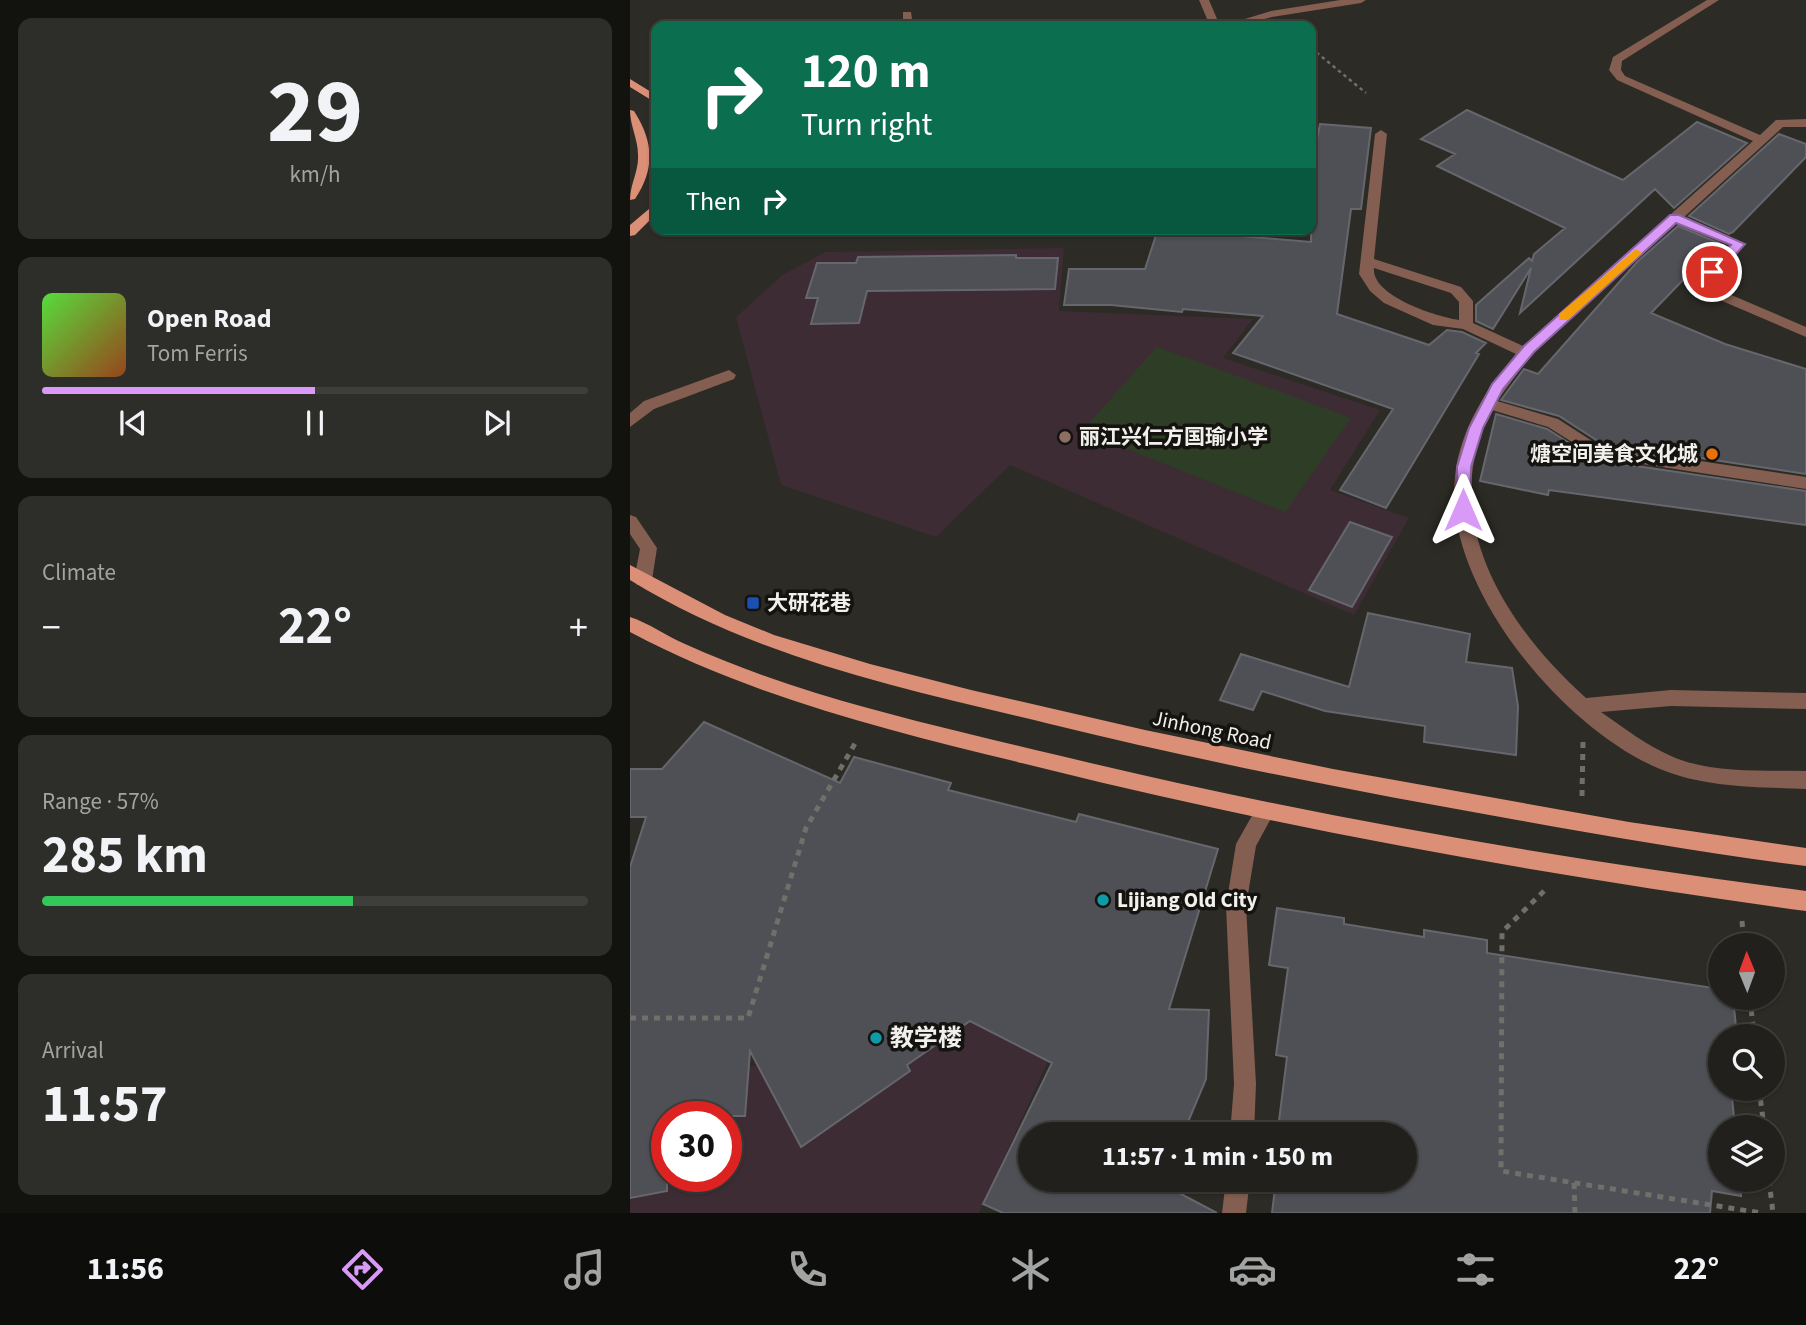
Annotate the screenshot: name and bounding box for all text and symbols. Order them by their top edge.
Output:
text: 120 m [801,37,930,107]
text: 29 [267,48,363,177]
icon: right [686,49,777,140]
text: Turn right [801,102,932,148]
text: km/h [289,158,341,191]
icon: right [755,182,793,220]
text: Then [686,183,741,220]
pin [1682,242,1742,302]
icon: arrive [1693,253,1731,291]
text: Open Road [147,300,272,337]
text: Tom Ferris [147,337,248,370]
icon: previous [114,404,152,442]
icon: pause [296,404,334,442]
icon: next [478,404,516,442]
place label: 丽江兴仁方国瑜小学 [1079,422,1268,452]
marker: 丽江兴仁方国瑜小学 [1057,429,1073,445]
place label: 煻空间美食文化城 [1530,439,1698,469]
marker: 煻空间美食文化城 [1704,446,1720,462]
position arrow [1426,473,1500,547]
text: Climate [42,556,116,589]
place label: 大研花巷 [767,588,851,618]
text: 22° [278,590,352,664]
marker: 大研花巷 [745,595,761,611]
text: − [42,601,61,655]
text: + [569,601,588,655]
street label: Jinhong Road [1150,703,1274,757]
text: Range · 57% [42,785,159,818]
text: 285 km [42,819,208,893]
place label: Lijiang Old City [1117,885,1257,915]
marker: Lijiang Old City [1095,892,1111,908]
north arrow [1708,933,1785,1010]
map controls [1708,933,1785,1192]
place label: 教学楼 [890,1021,962,1056]
button: search [1708,1024,1785,1101]
marker: 教学楼 [868,1030,884,1046]
text: Arrival [42,1034,104,1067]
text: 11:57 [42,1068,167,1142]
speed limit sign: 30 [651,1101,742,1192]
button: layers [1708,1115,1785,1192]
text: 11:57 · 1 min · 150 m [1102,1138,1333,1175]
icon: directions [338,1245,387,1294]
icon: music [560,1245,609,1294]
icon: phone [783,1245,832,1294]
icon: climate [1006,1245,1055,1294]
icon: car [1228,1245,1277,1294]
icon: filters [1451,1245,1500,1294]
text: 11:56 [87,1246,164,1292]
text: 22° [1674,1246,1719,1292]

